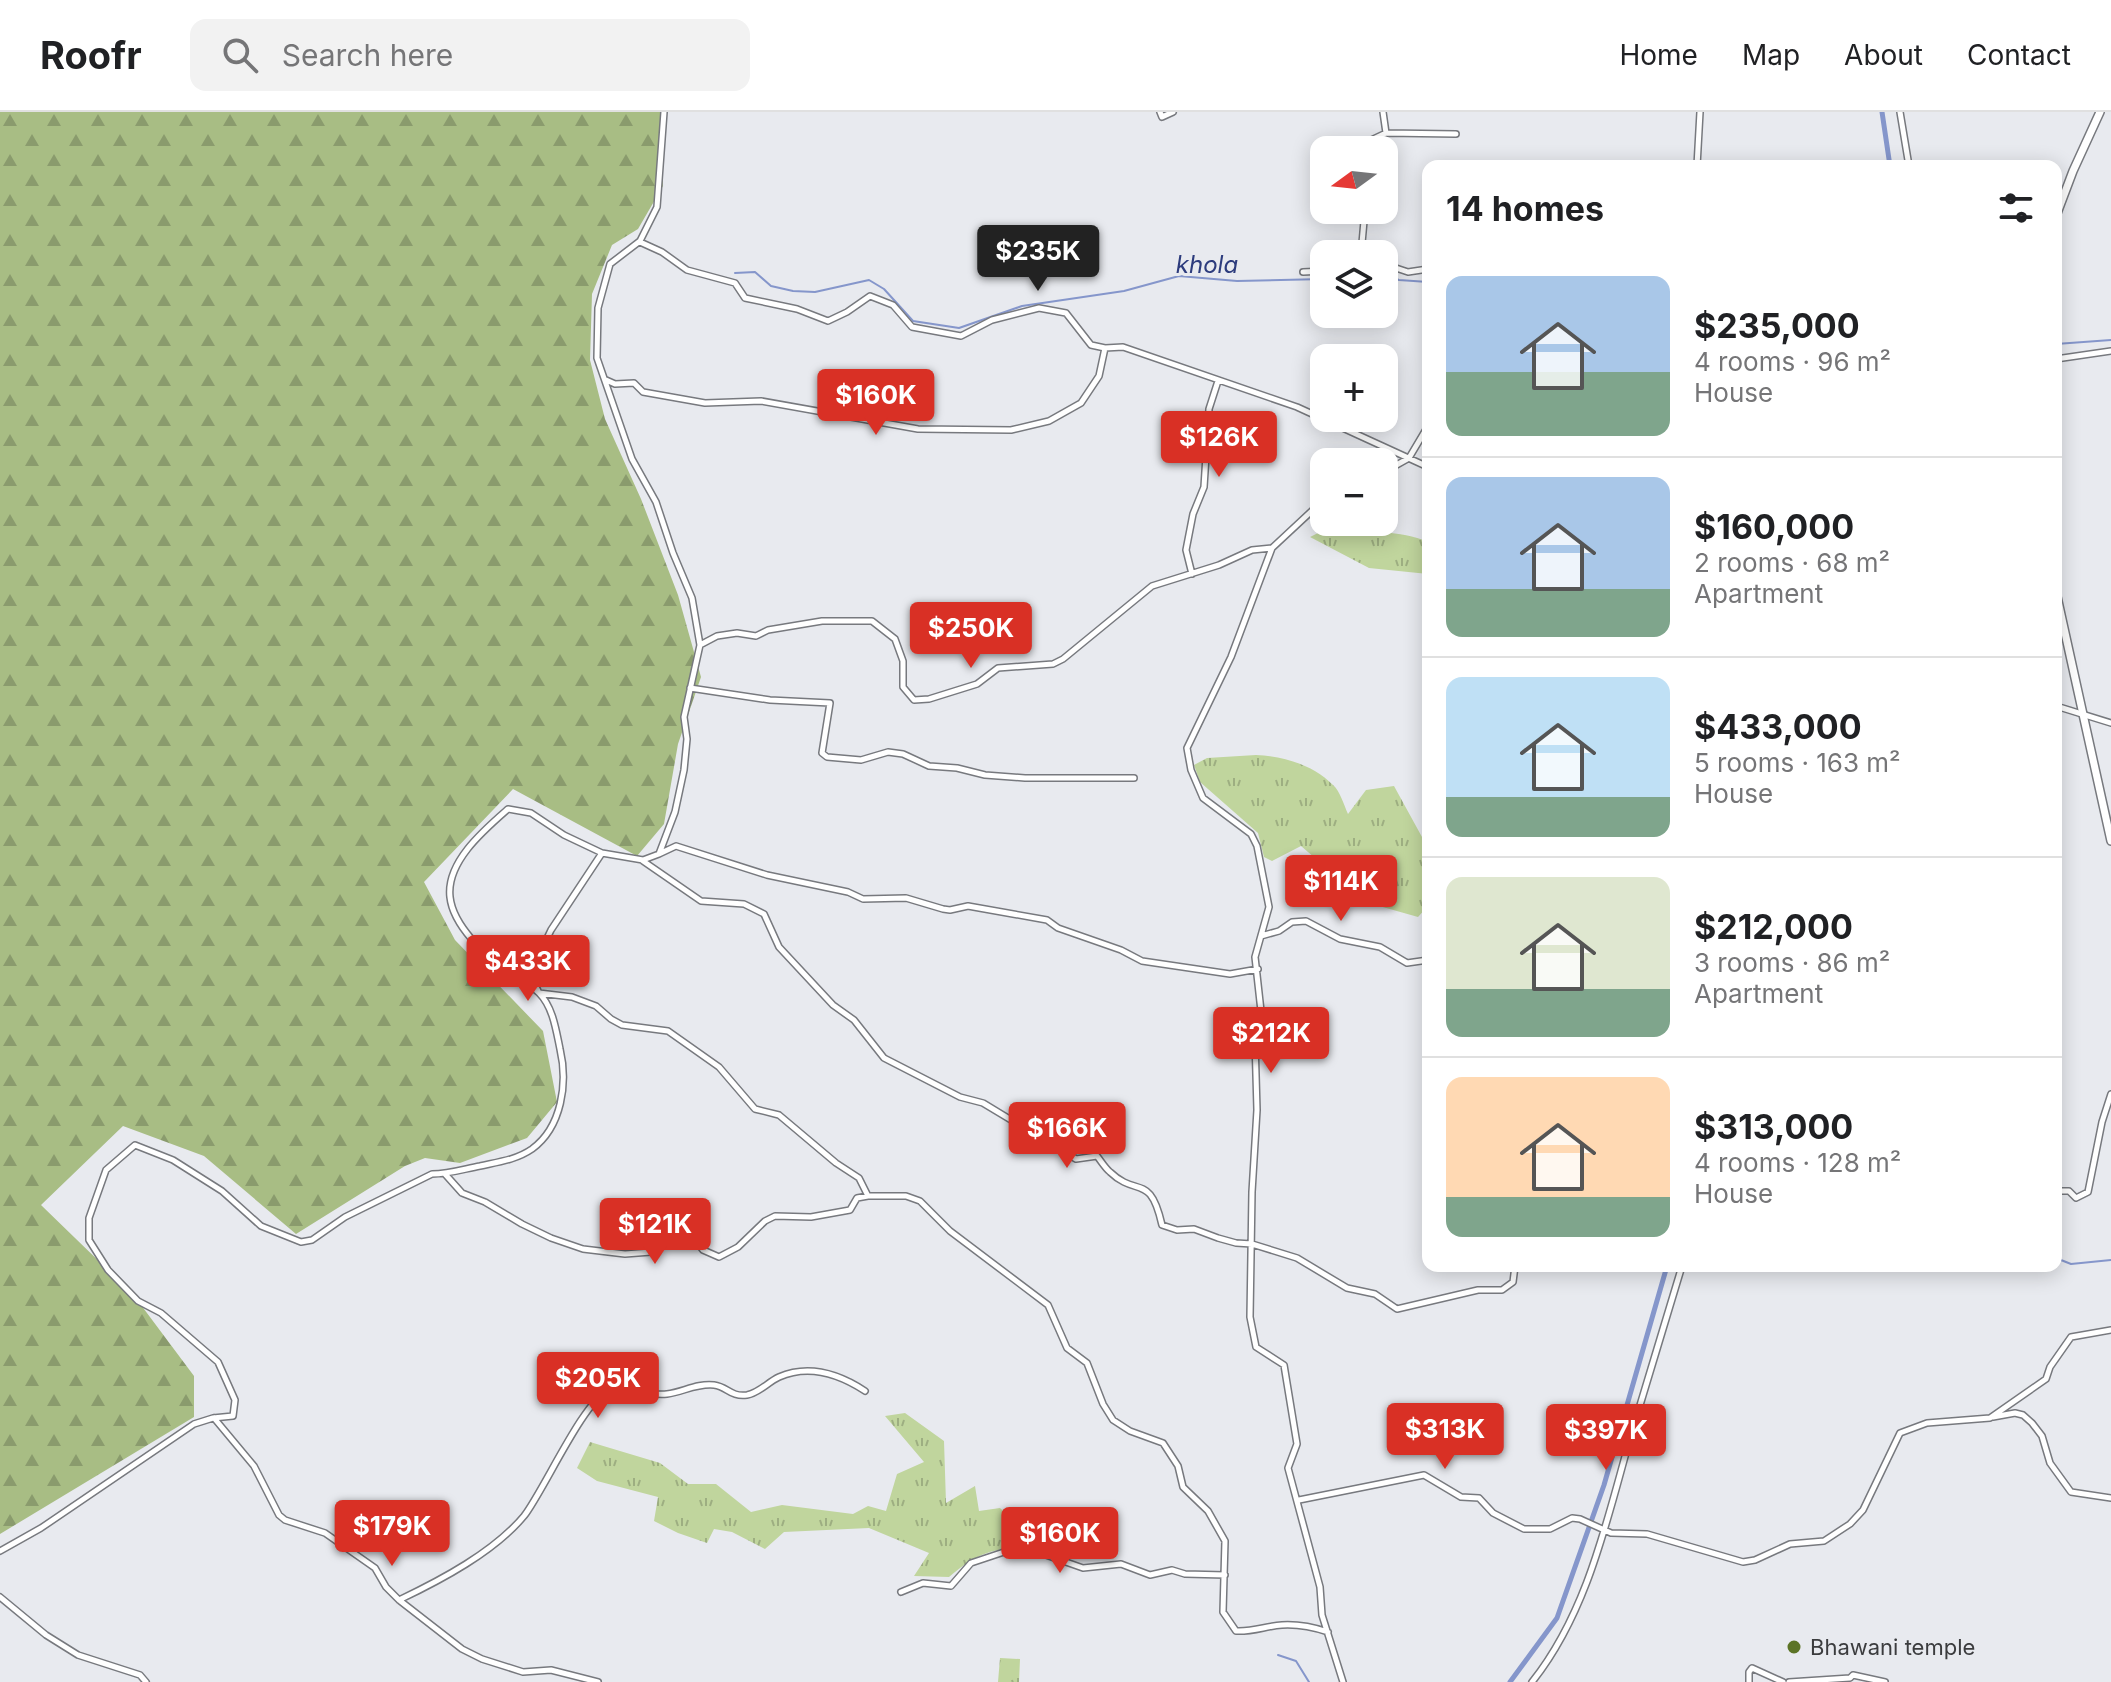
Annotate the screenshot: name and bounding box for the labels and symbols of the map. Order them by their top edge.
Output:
north arrow [1310,136,1398,224]
pin: $235K [982,225,1094,293]
water label: khola [1176,250,1238,279]
pin: $160K [820,369,932,437]
pin: $126K [1163,411,1275,479]
pin: $250K [915,602,1027,670]
pin: $114K [1285,855,1397,923]
pin: $433K [472,935,584,1003]
pin: $212K [1215,1007,1327,1075]
pin: $166K [1011,1102,1123,1170]
pin: $121K [599,1198,711,1266]
pin: $205K [542,1352,654,1420]
pin: $313K [1389,1403,1501,1471]
pin: $397K [1550,1404,1662,1472]
pin: $179K [336,1500,448,1568]
pin: $160K [1004,1507,1116,1575]
place label: Bhawani temple [1810,1634,1975,1660]
marker: Bhawani temple [1785,1638,1803,1656]

